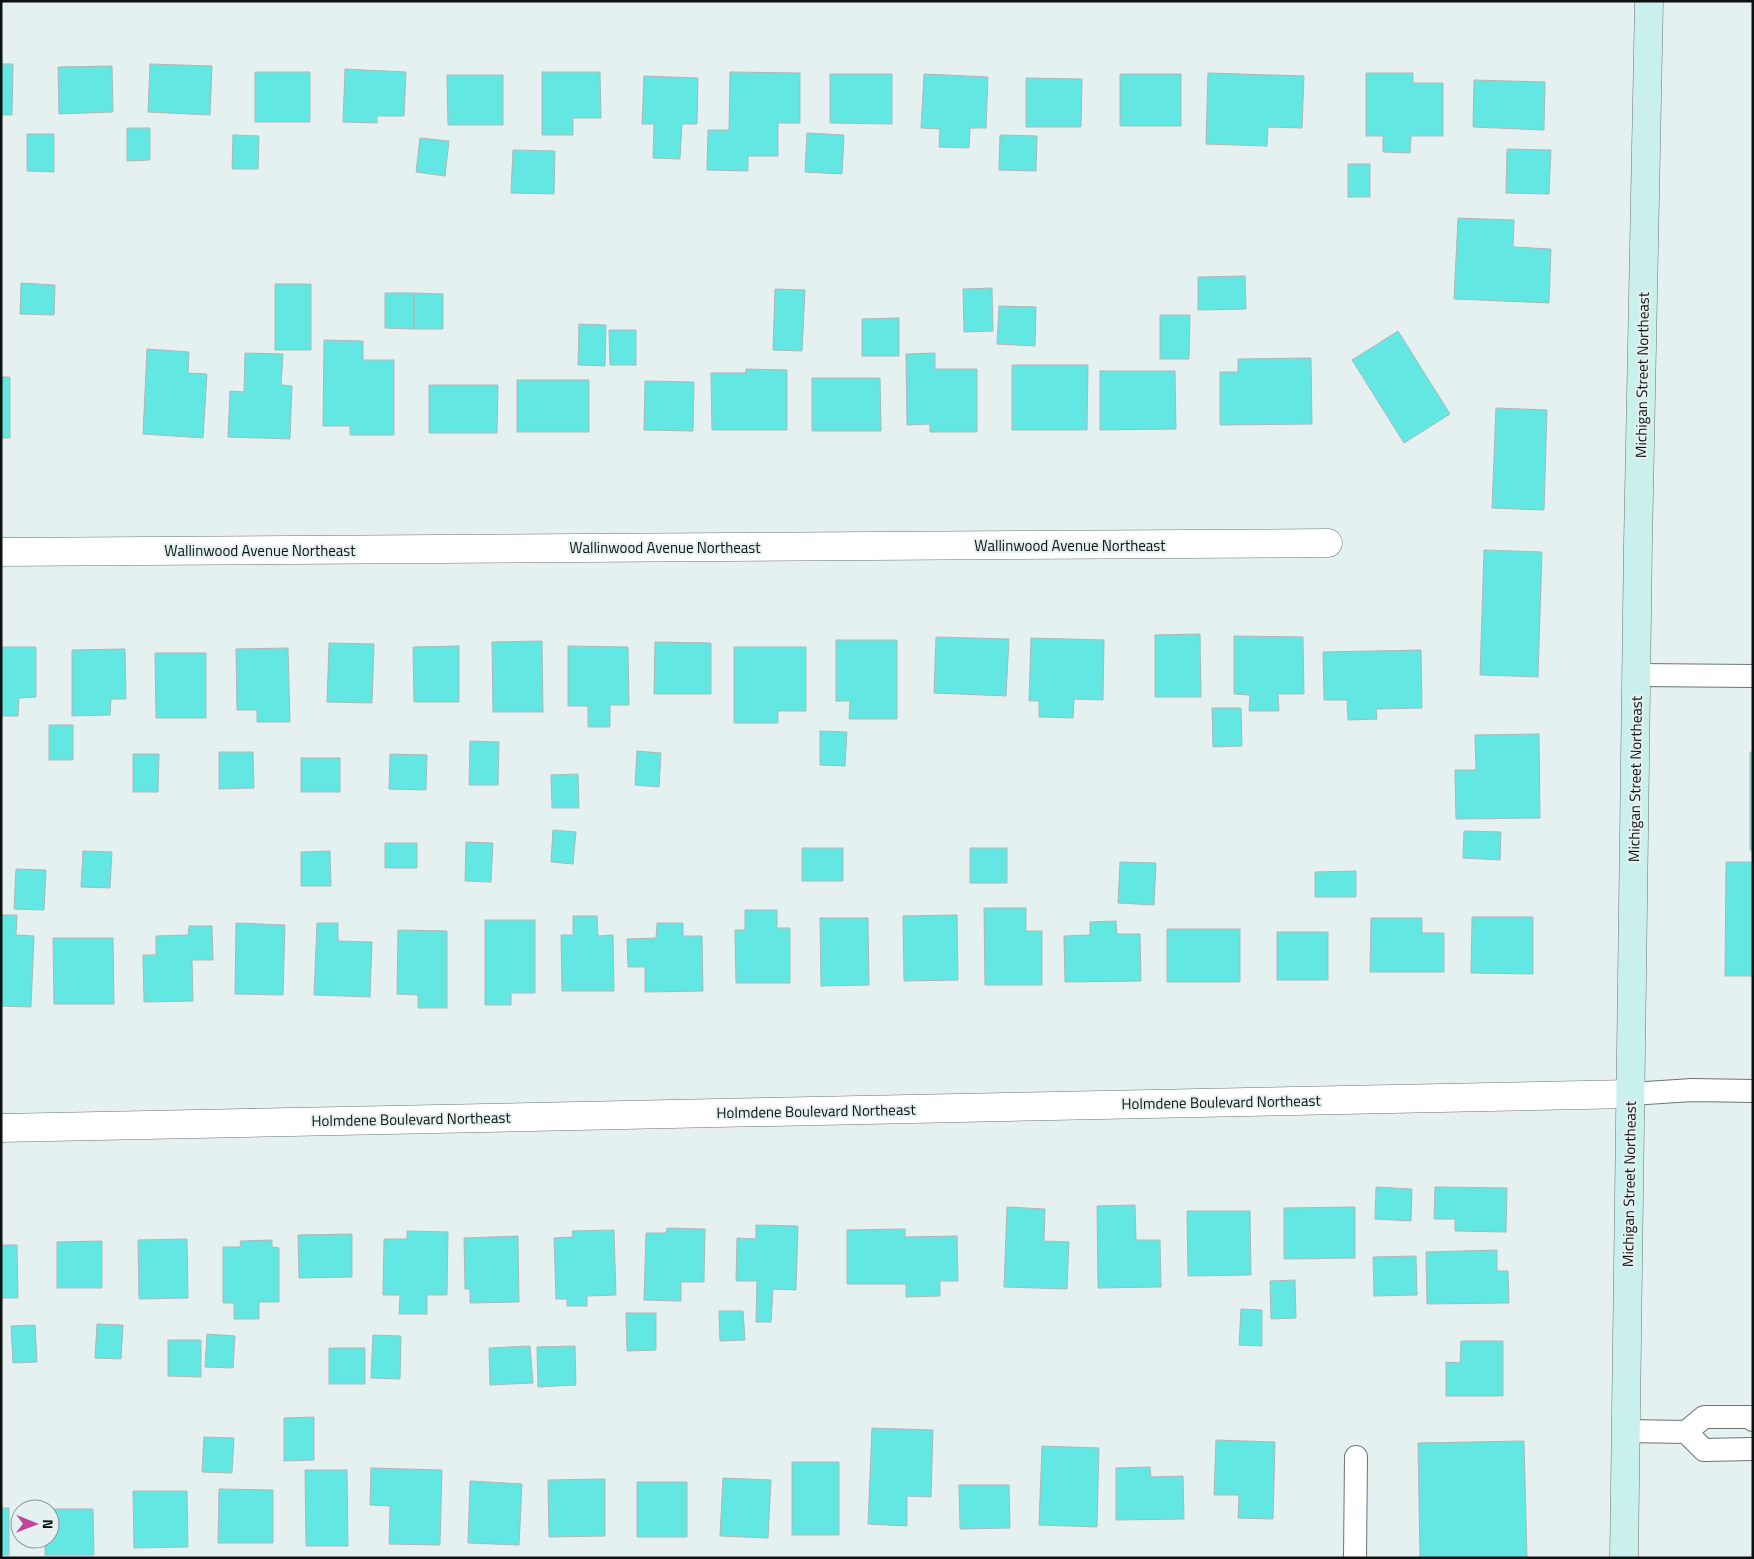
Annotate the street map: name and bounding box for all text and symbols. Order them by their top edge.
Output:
street label: Michigan Street Northeast [1629,291,1655,458]
street label: Wallinwood Avenue Northeast [974,534,1166,557]
street label: Wallinwood Avenue Northeast [569,536,761,559]
street label: Wallinwood Avenue Northeast [164,539,356,562]
street label: Michigan Street Northeast [1622,695,1648,862]
street label: Holmdene Boulevard Northeast [1121,1089,1321,1115]
street label: Holmdene Boulevard Northeast [716,1098,916,1124]
street label: Michigan Street Northeast [1616,1100,1642,1267]
street label: Holmdene Boulevard Northeast [311,1106,511,1132]
north arrow [10,1499,60,1549]
text: N [38,1519,59,1529]

